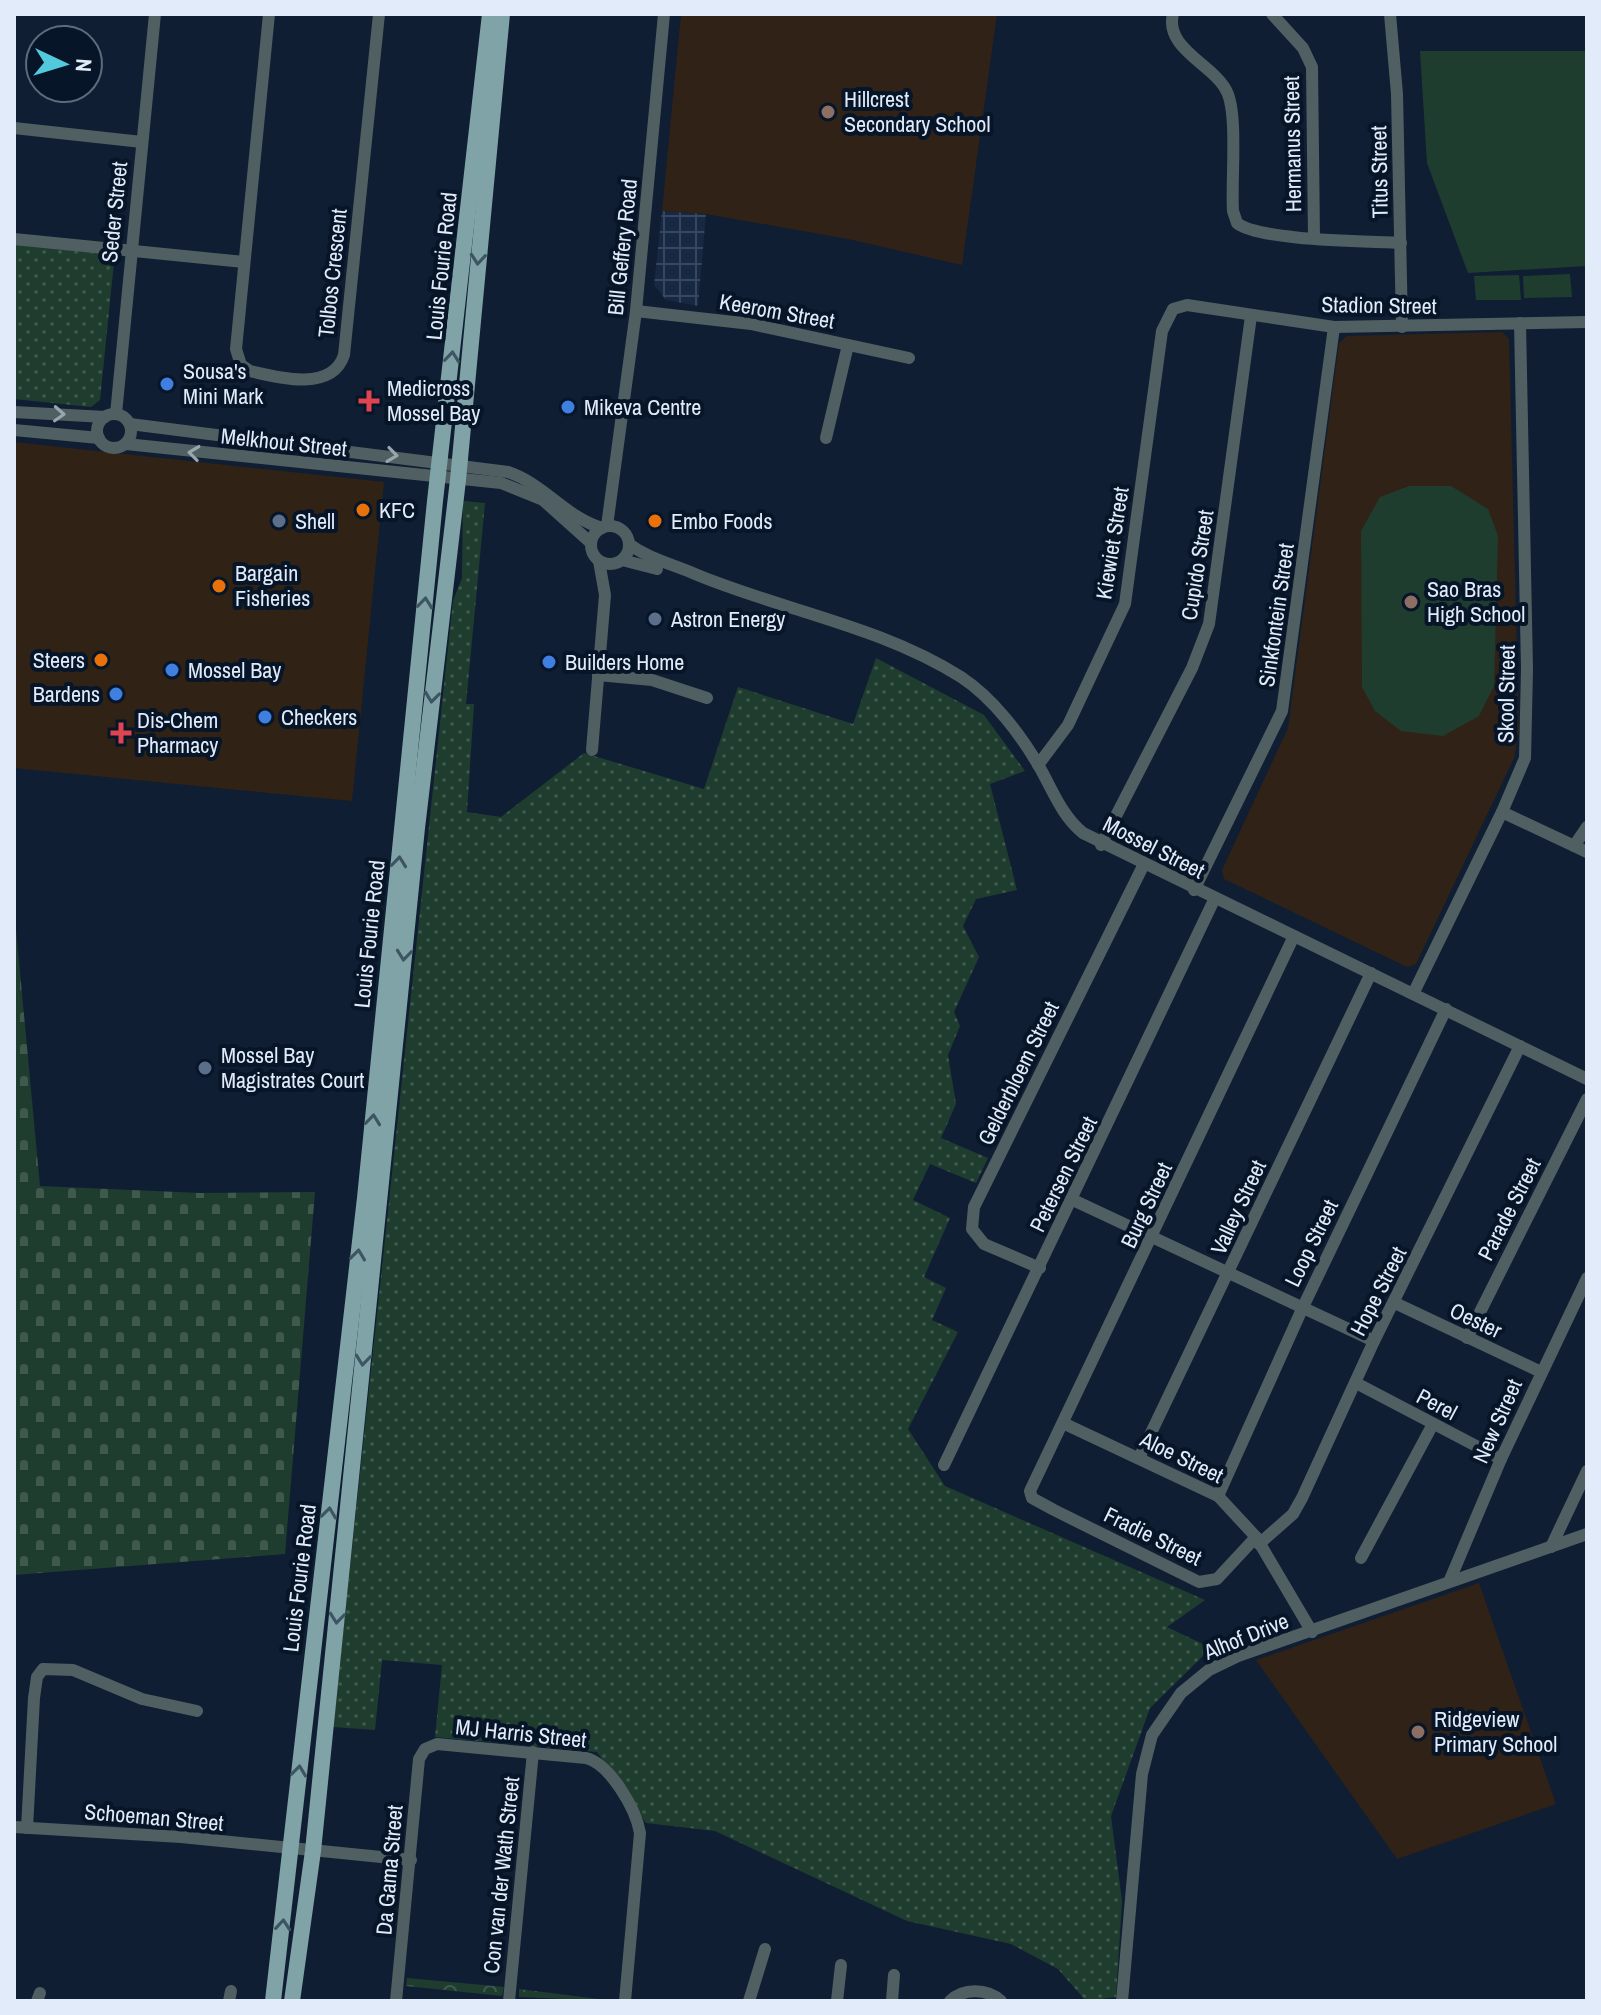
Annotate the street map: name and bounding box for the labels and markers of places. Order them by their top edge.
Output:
place label: Hillcrest Secondary School [844,84,990,139]
marker: Hillcrest Secondary School [819,103,837,121]
place label: Sousa's Mini Mark [183,356,264,411]
place label: Medicross Mossel Bay [387,373,480,428]
marker: Sousa's Mini Mark [158,375,176,393]
marker: Medicross Mossel Bay [358,390,380,412]
place label: Mikeva Centre [584,392,701,422]
marker: Mikeva Centre [559,398,577,416]
place label: KFC [379,495,415,525]
marker: KFC [354,501,372,519]
place label: Shell [295,506,335,536]
place label: Embo Foods [671,506,772,536]
marker: Shell [270,512,288,530]
marker: Embo Foods [646,512,664,530]
place label: Bargain Fisheries [235,558,310,613]
place label: Sao Bras High School [1427,574,1525,629]
marker: Bargain Fisheries [210,577,228,595]
marker: Sao Bras High School [1402,593,1420,611]
place label: Astron Energy [670,604,785,634]
marker: Astron Energy [646,610,664,628]
place label: Steers [33,645,85,675]
place label: Builders Home [565,647,684,677]
marker: Steers [92,651,110,669]
marker: Builders Home [540,653,558,671]
place label: Mossel Bay [188,655,281,685]
marker: Mossel Bay [163,661,181,679]
place label: Bardens [33,679,100,709]
marker: Bardens [107,685,125,703]
place label: Checkers [281,702,357,732]
place label: Dis-Chem Pharmacy [137,705,218,760]
marker: Checkers [256,708,274,726]
marker: Dis-Chem Pharmacy [112,724,130,742]
place label: Mossel Bay Magistrates Court [221,1040,364,1095]
marker: Mossel Bay Magistrates Court [196,1059,214,1077]
place label: Ridgeview Primary School [1434,1704,1557,1759]
marker: Ridgeview Primary School [1409,1723,1427,1741]

